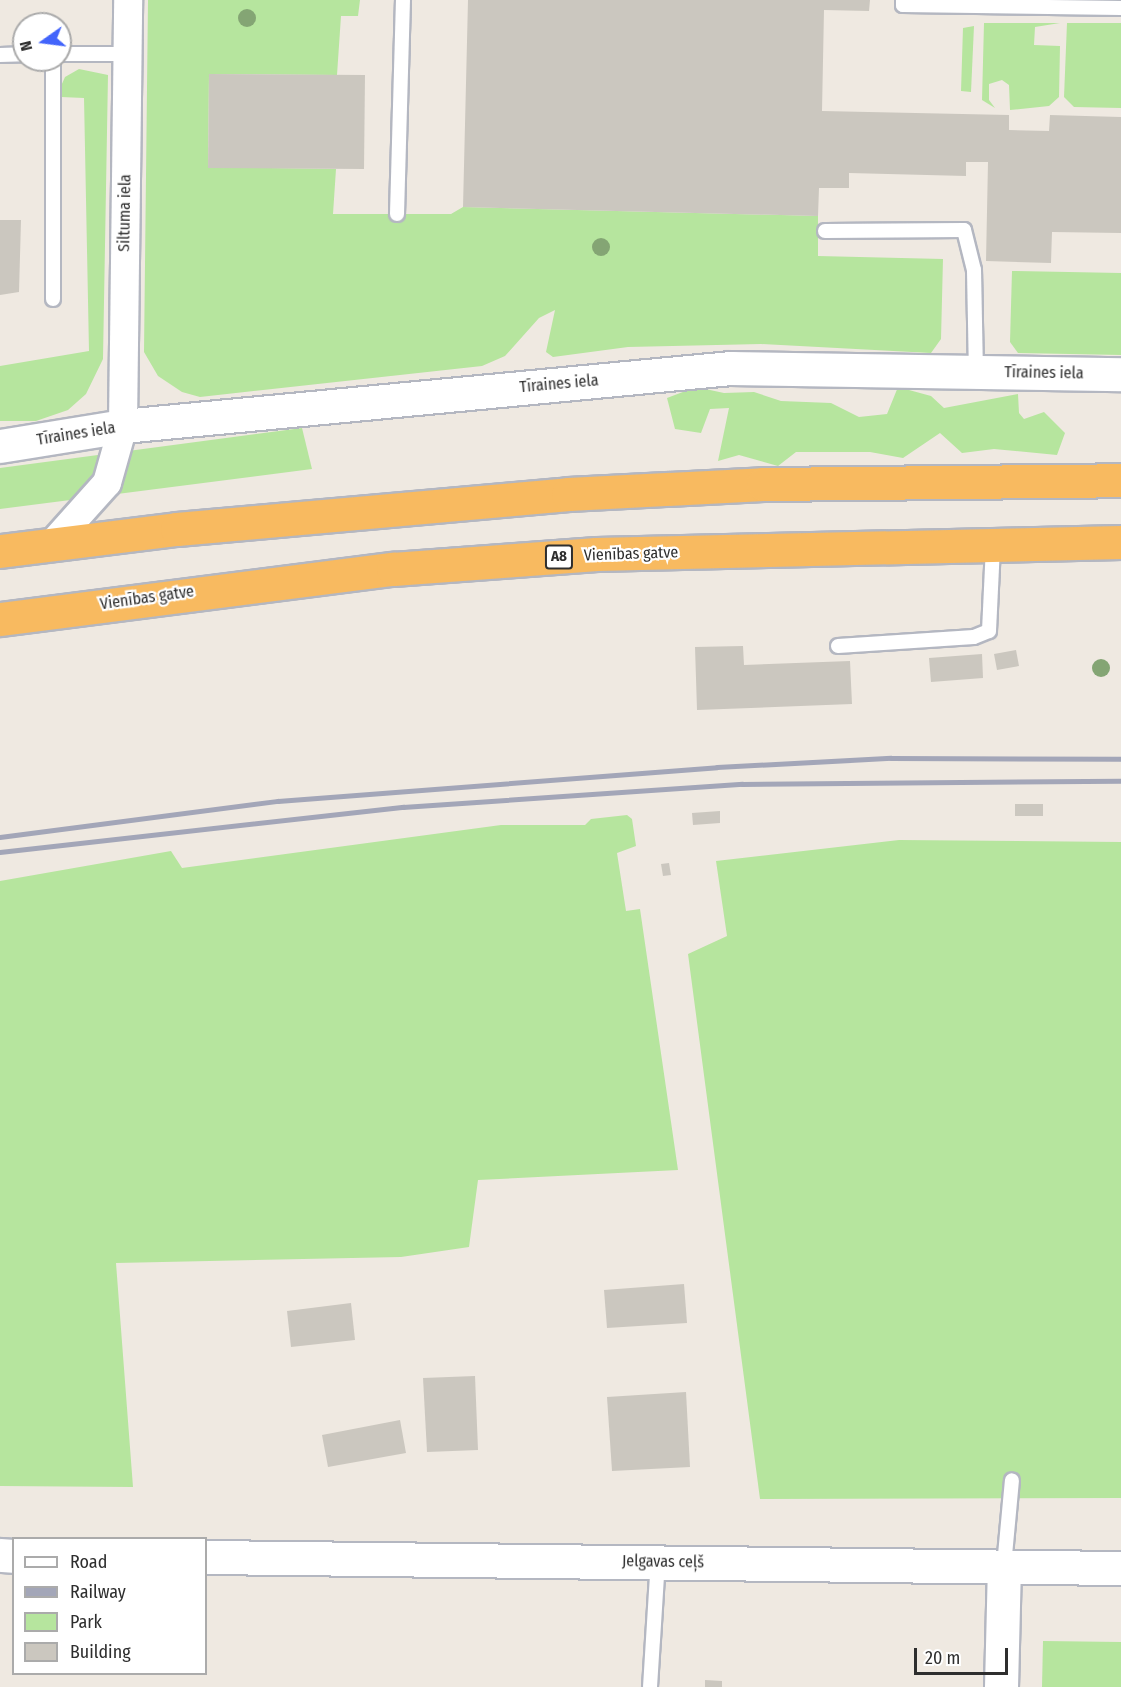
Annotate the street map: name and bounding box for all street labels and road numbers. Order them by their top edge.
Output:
street label: Siltuma iela [115,174,135,252]
street label: Tīraines iela [1004,363,1084,383]
street label: Tīraines iela [519,371,599,397]
street label: Tīraines iela [35,418,117,450]
street label: Vienības gatve [583,543,679,565]
road number: A8 [544,545,574,569]
street label: Vienības gatve [99,582,195,614]
street label: Jelgavas ceļš [622,1552,704,1572]

